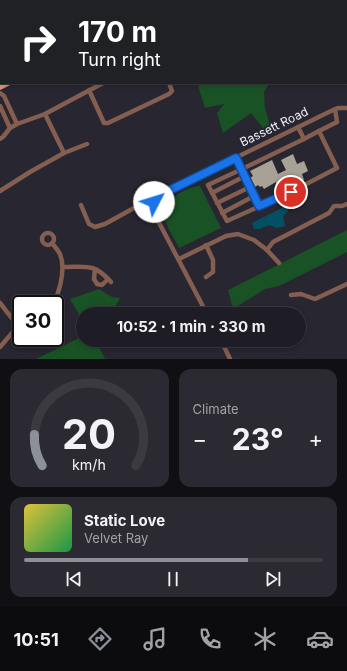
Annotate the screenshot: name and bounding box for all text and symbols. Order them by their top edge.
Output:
text: 170 m [78,15,157,49]
icon: right [12,16,64,68]
text: Turn right [78,49,161,70]
street label: Bassett Road [237,104,310,150]
pin [274,175,308,209]
position arrow [133,181,175,223]
icon: arrive [280,181,302,203]
speed limit sign: 30 [12,295,64,347]
text: 10:52 · 1 min · 330 m [117,317,265,336]
text: Climate [193,401,239,417]
text: 20 [62,409,116,459]
text: 23° [232,421,284,457]
text: − [193,426,207,452]
text: + [308,426,323,452]
text: km/h [72,456,106,473]
text: Static Love [84,511,165,530]
text: Velvet Ray [84,530,148,546]
icon: previous [63,568,85,590]
icon: pause [162,568,184,590]
icon: next [262,568,284,590]
icon: directions [86,625,114,653]
icon: music [141,625,169,653]
icon: phone [196,625,224,653]
icon: climate [251,625,279,653]
icon: car [306,625,334,653]
text: 10:51 [13,629,59,650]

